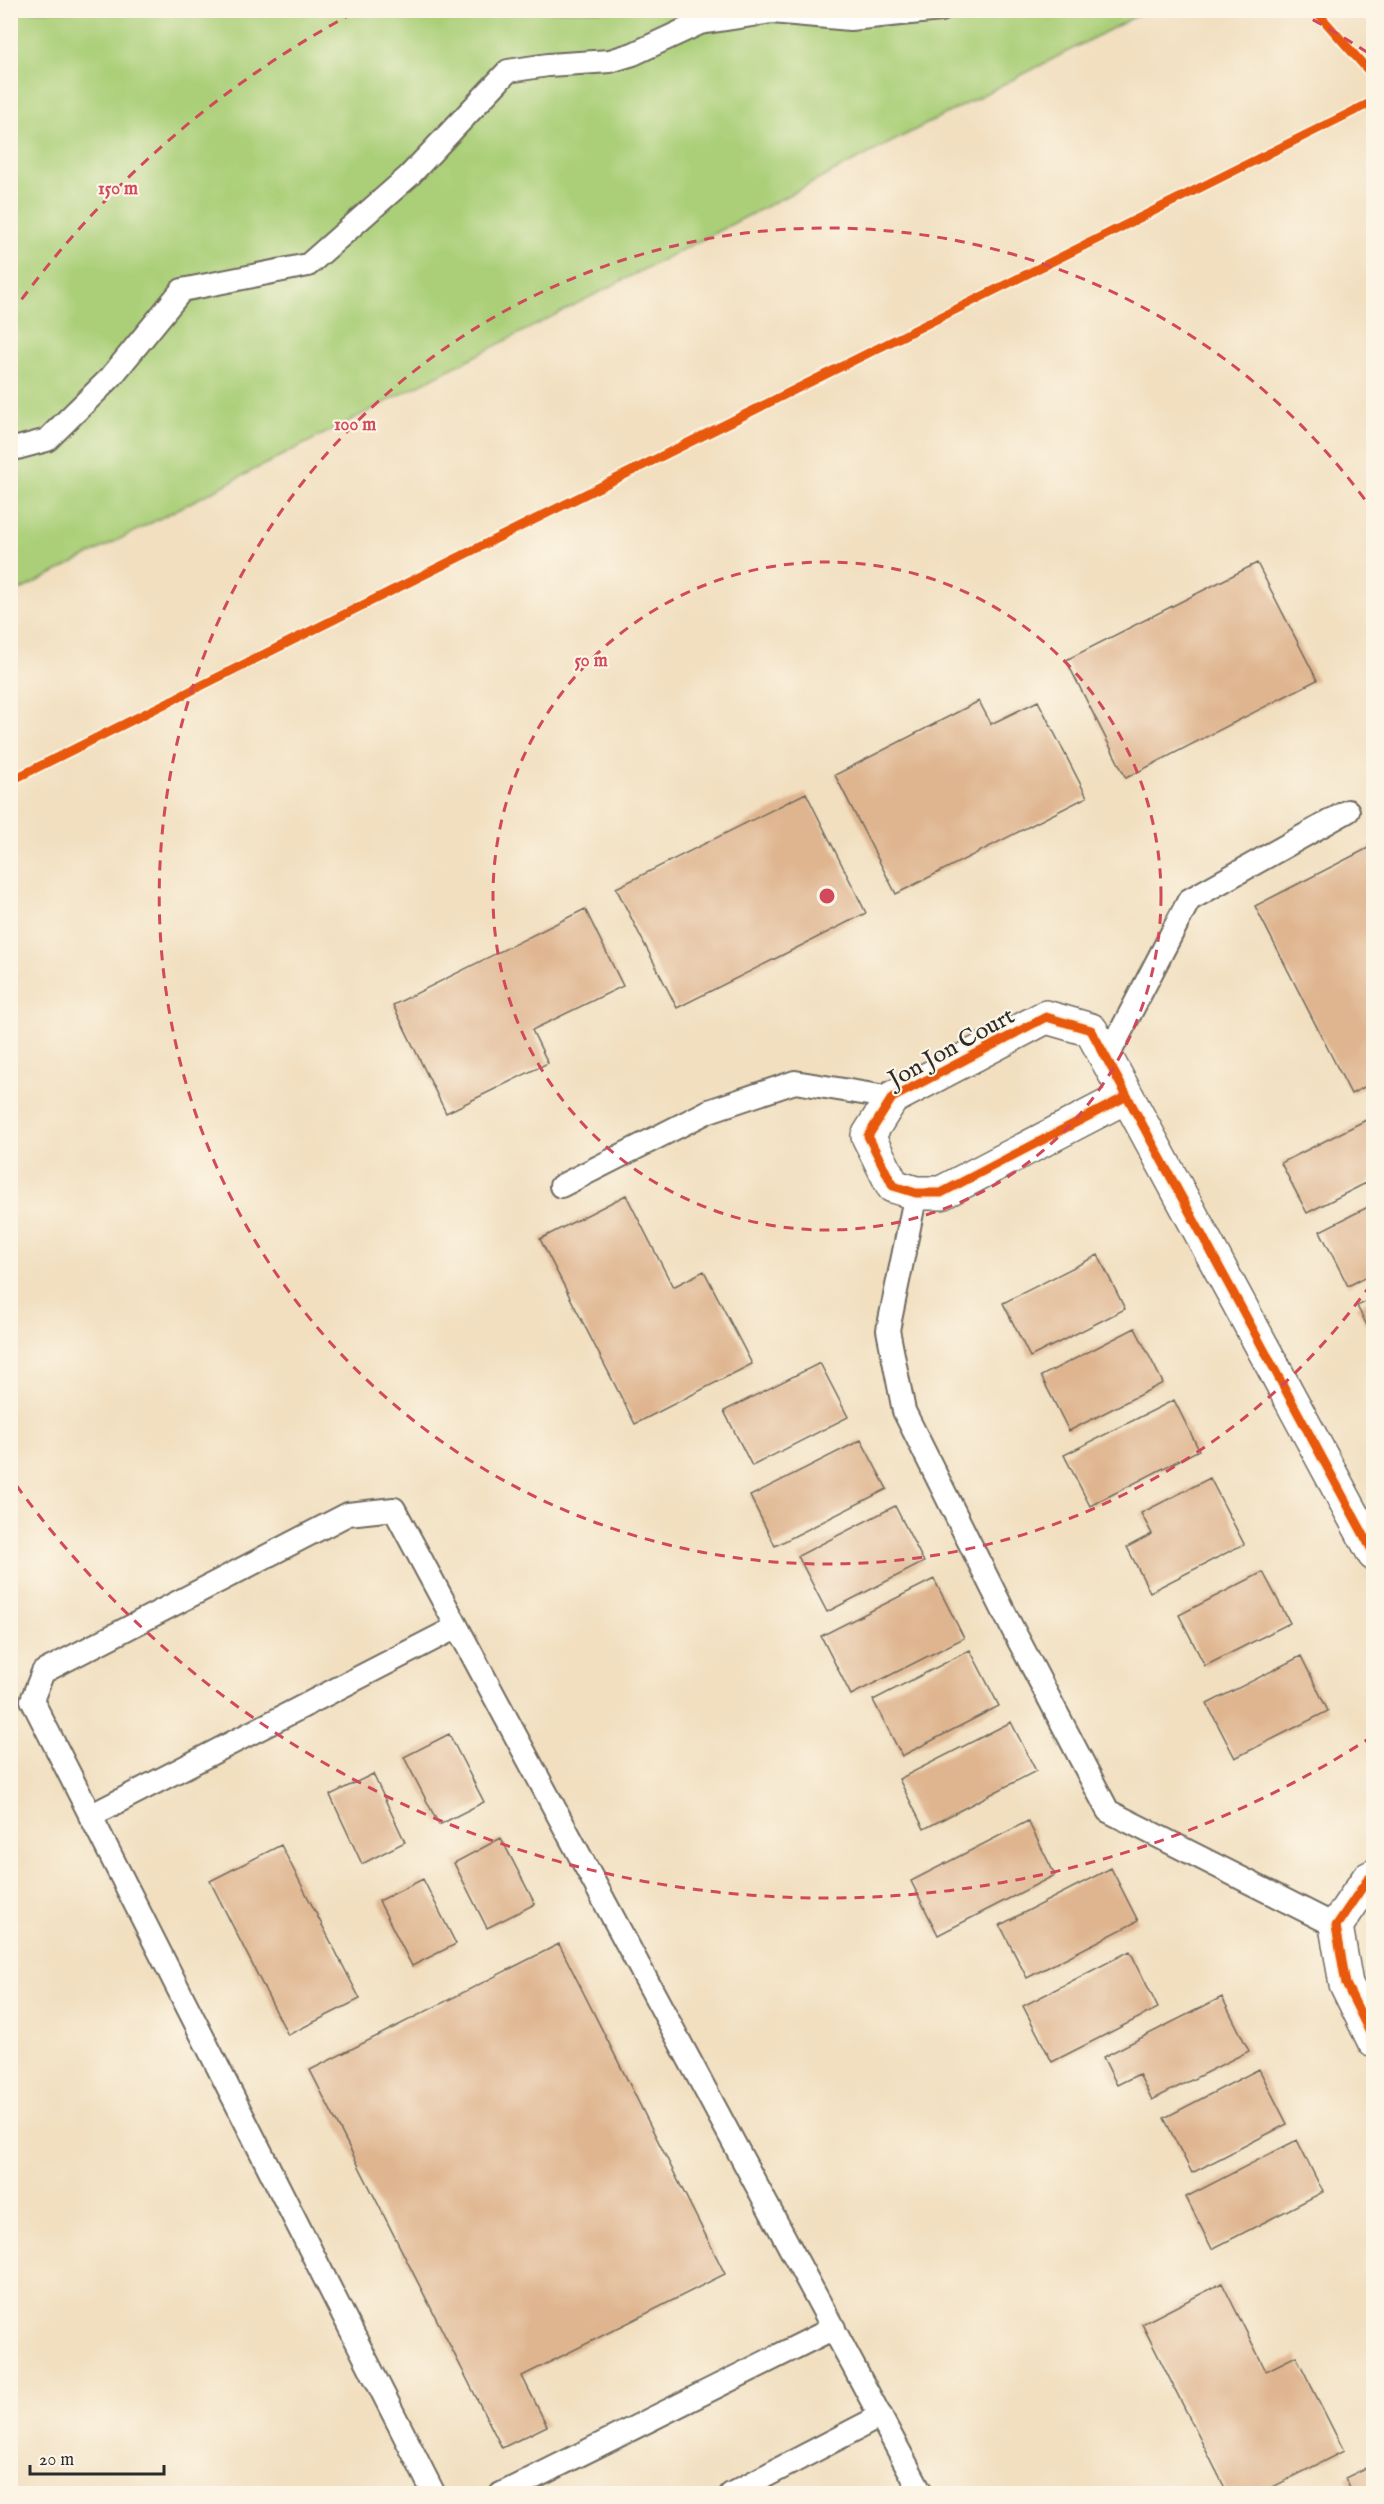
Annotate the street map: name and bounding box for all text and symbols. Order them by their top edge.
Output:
text: 150 m [98,178,138,201]
text: 100 m [334,414,376,437]
text: 50 m [574,650,608,673]
centre of rings [817,886,837,906]
street label: Jon Jon Court [881,1001,1020,1097]
scale bar [30,2438,164,2476]
text: 20 m [39,2449,74,2472]

